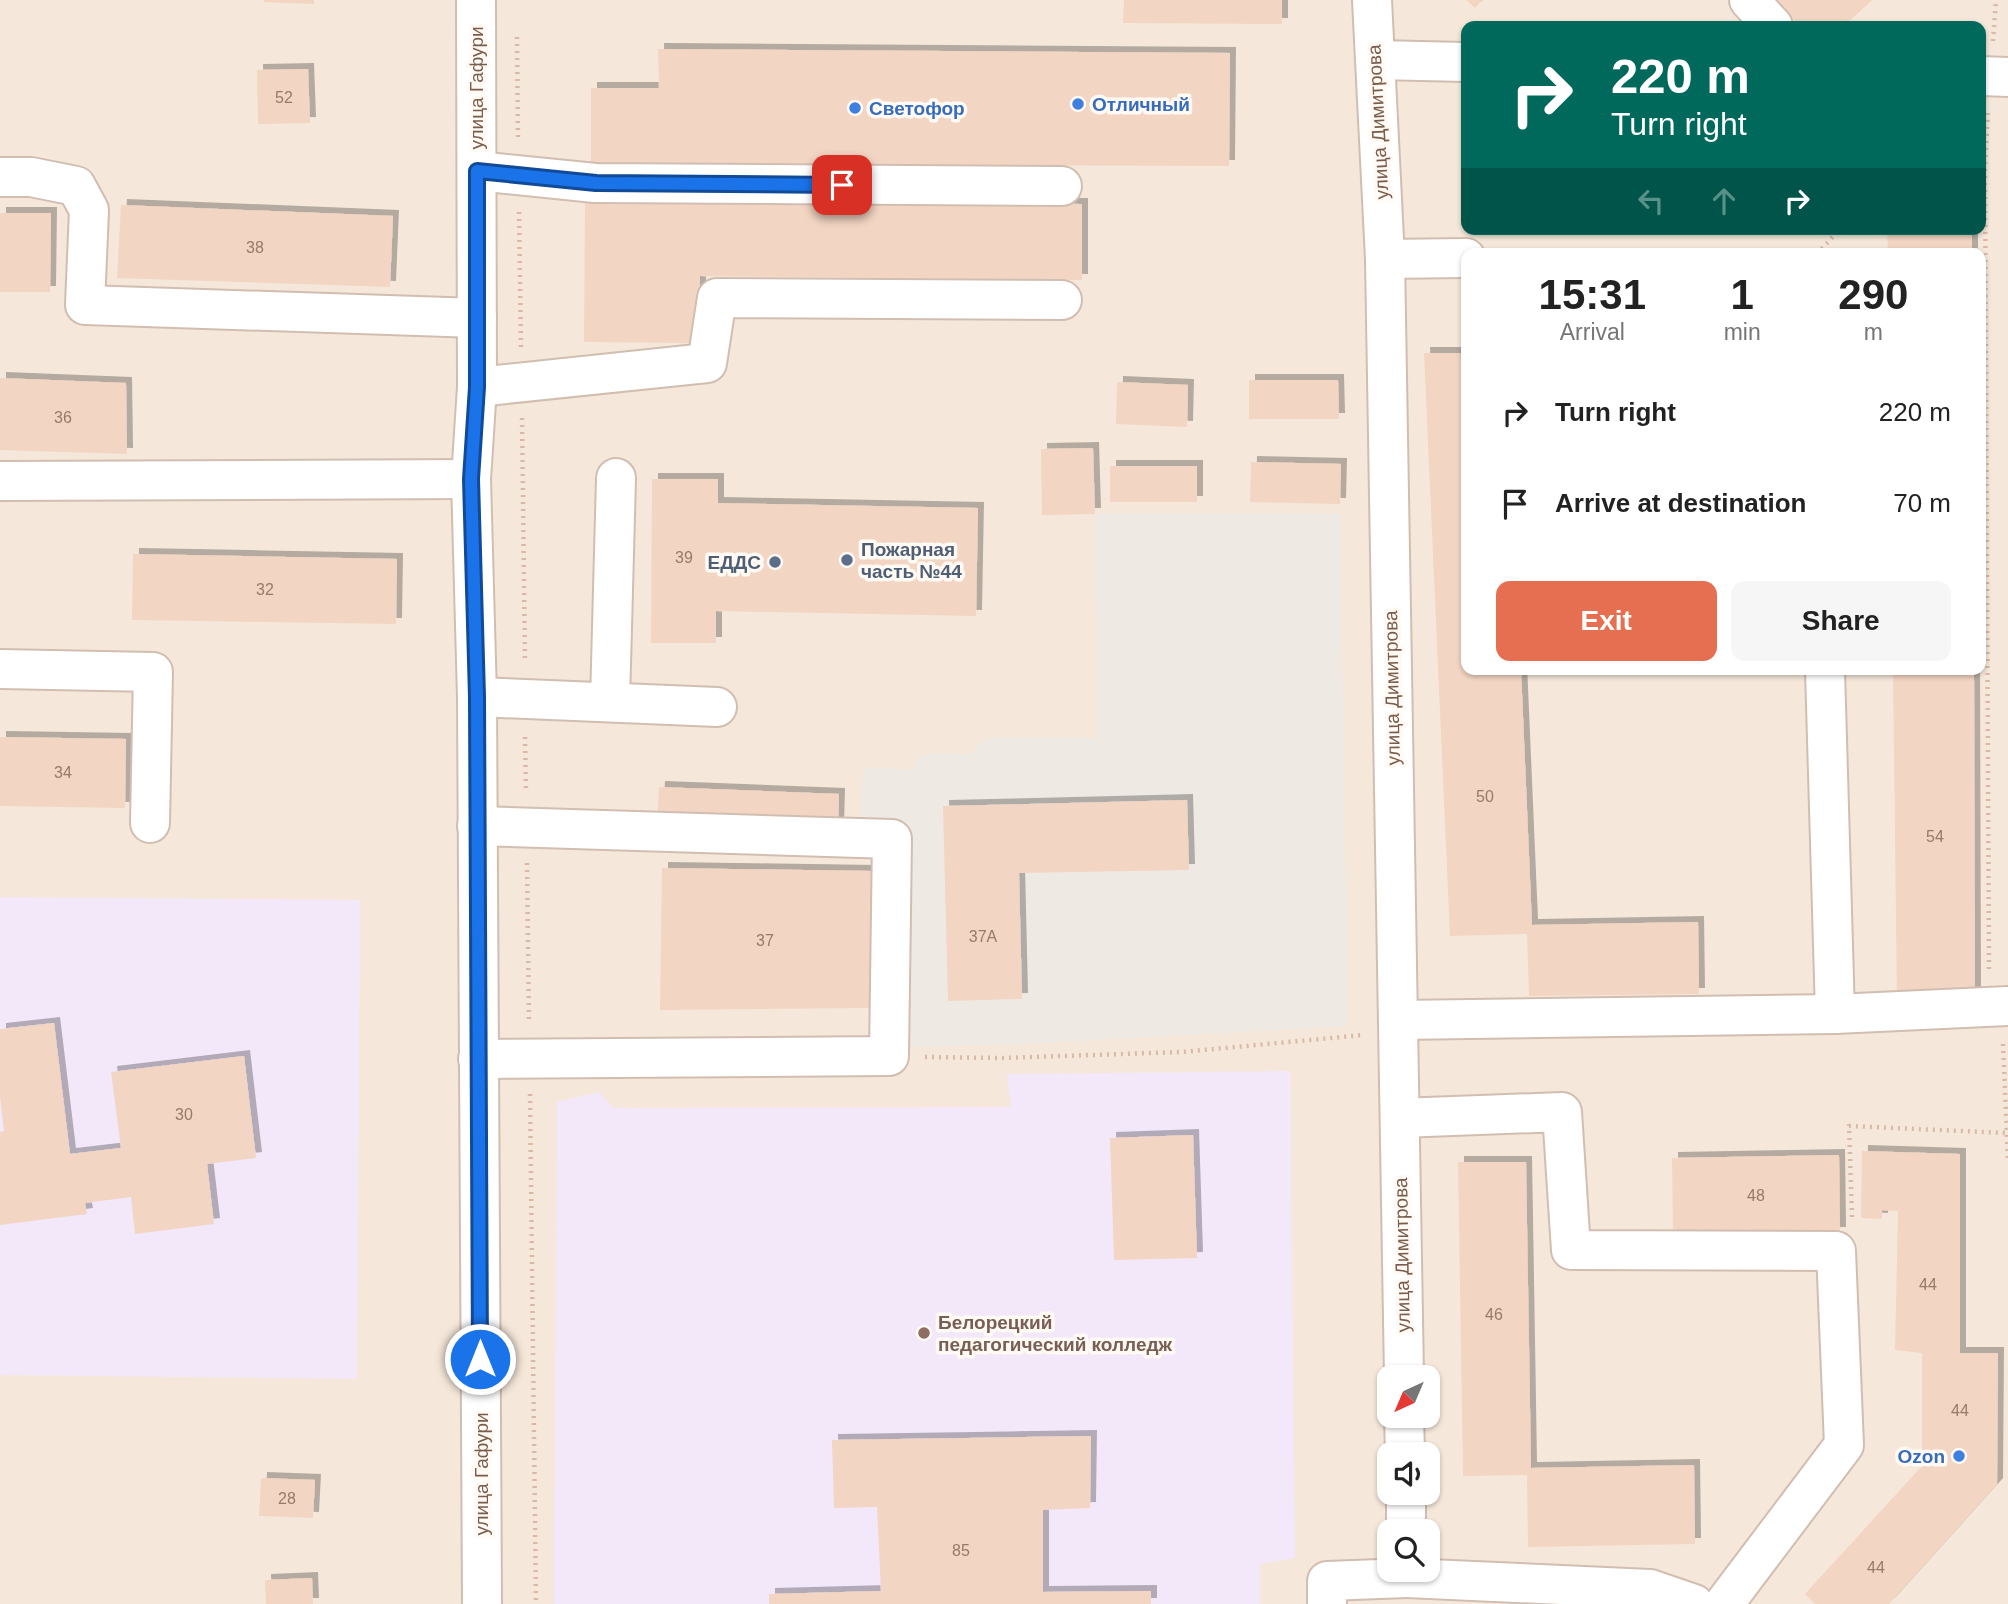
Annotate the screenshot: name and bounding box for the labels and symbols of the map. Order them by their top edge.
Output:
street label: улица Гафури [466,26,487,150]
street label: улица Димитрова [1363,44,1393,200]
house number: 52 [275,89,293,106]
place label: Отличный [1092,94,1190,115]
marker: Отличный [1070,96,1086,112]
place label: Светофор [869,98,965,119]
marker: Светофор [847,100,863,116]
pin [812,155,872,215]
house number: 38 [246,239,264,256]
house number: 36 [54,409,72,426]
place label: Пожарная часть №44 [861,539,962,582]
house number: 39 [675,549,693,566]
place label: ЕДДС [708,552,761,573]
marker: Пожарная часть №44 [839,552,855,568]
marker: ЕДДС [767,554,783,570]
house number: 32 [256,581,274,598]
street label: улица Димитрова [1380,610,1404,766]
house number: 34 [54,764,72,781]
house number: 50 [1476,788,1494,805]
house number: 54 [1926,828,1944,845]
house number: 37А [969,928,998,945]
house number: 37 [756,932,774,949]
house number: 30 [175,1106,193,1123]
street label: улица Димитрова [1390,1177,1414,1333]
house number: 48 [1747,1187,1765,1204]
house number: 44 [1919,1276,1937,1293]
house number: 46 [1485,1306,1503,1323]
place label: Белорецкий педагогический колледж [938,1312,1173,1355]
position arrow [443,1322,517,1396]
marker: Белорецкий педагогический колледж [916,1325,932,1341]
north arrow [1377,1365,1440,1428]
house number: 44 [1951,1402,1969,1419]
street label: улица Гафури [471,1412,492,1536]
place label: Ozon [1898,1446,1945,1467]
marker: Ozon [1951,1448,1967,1464]
house number: 28 [278,1490,296,1507]
house number: 85 [952,1542,970,1559]
house number: 44 [1867,1559,1885,1576]

